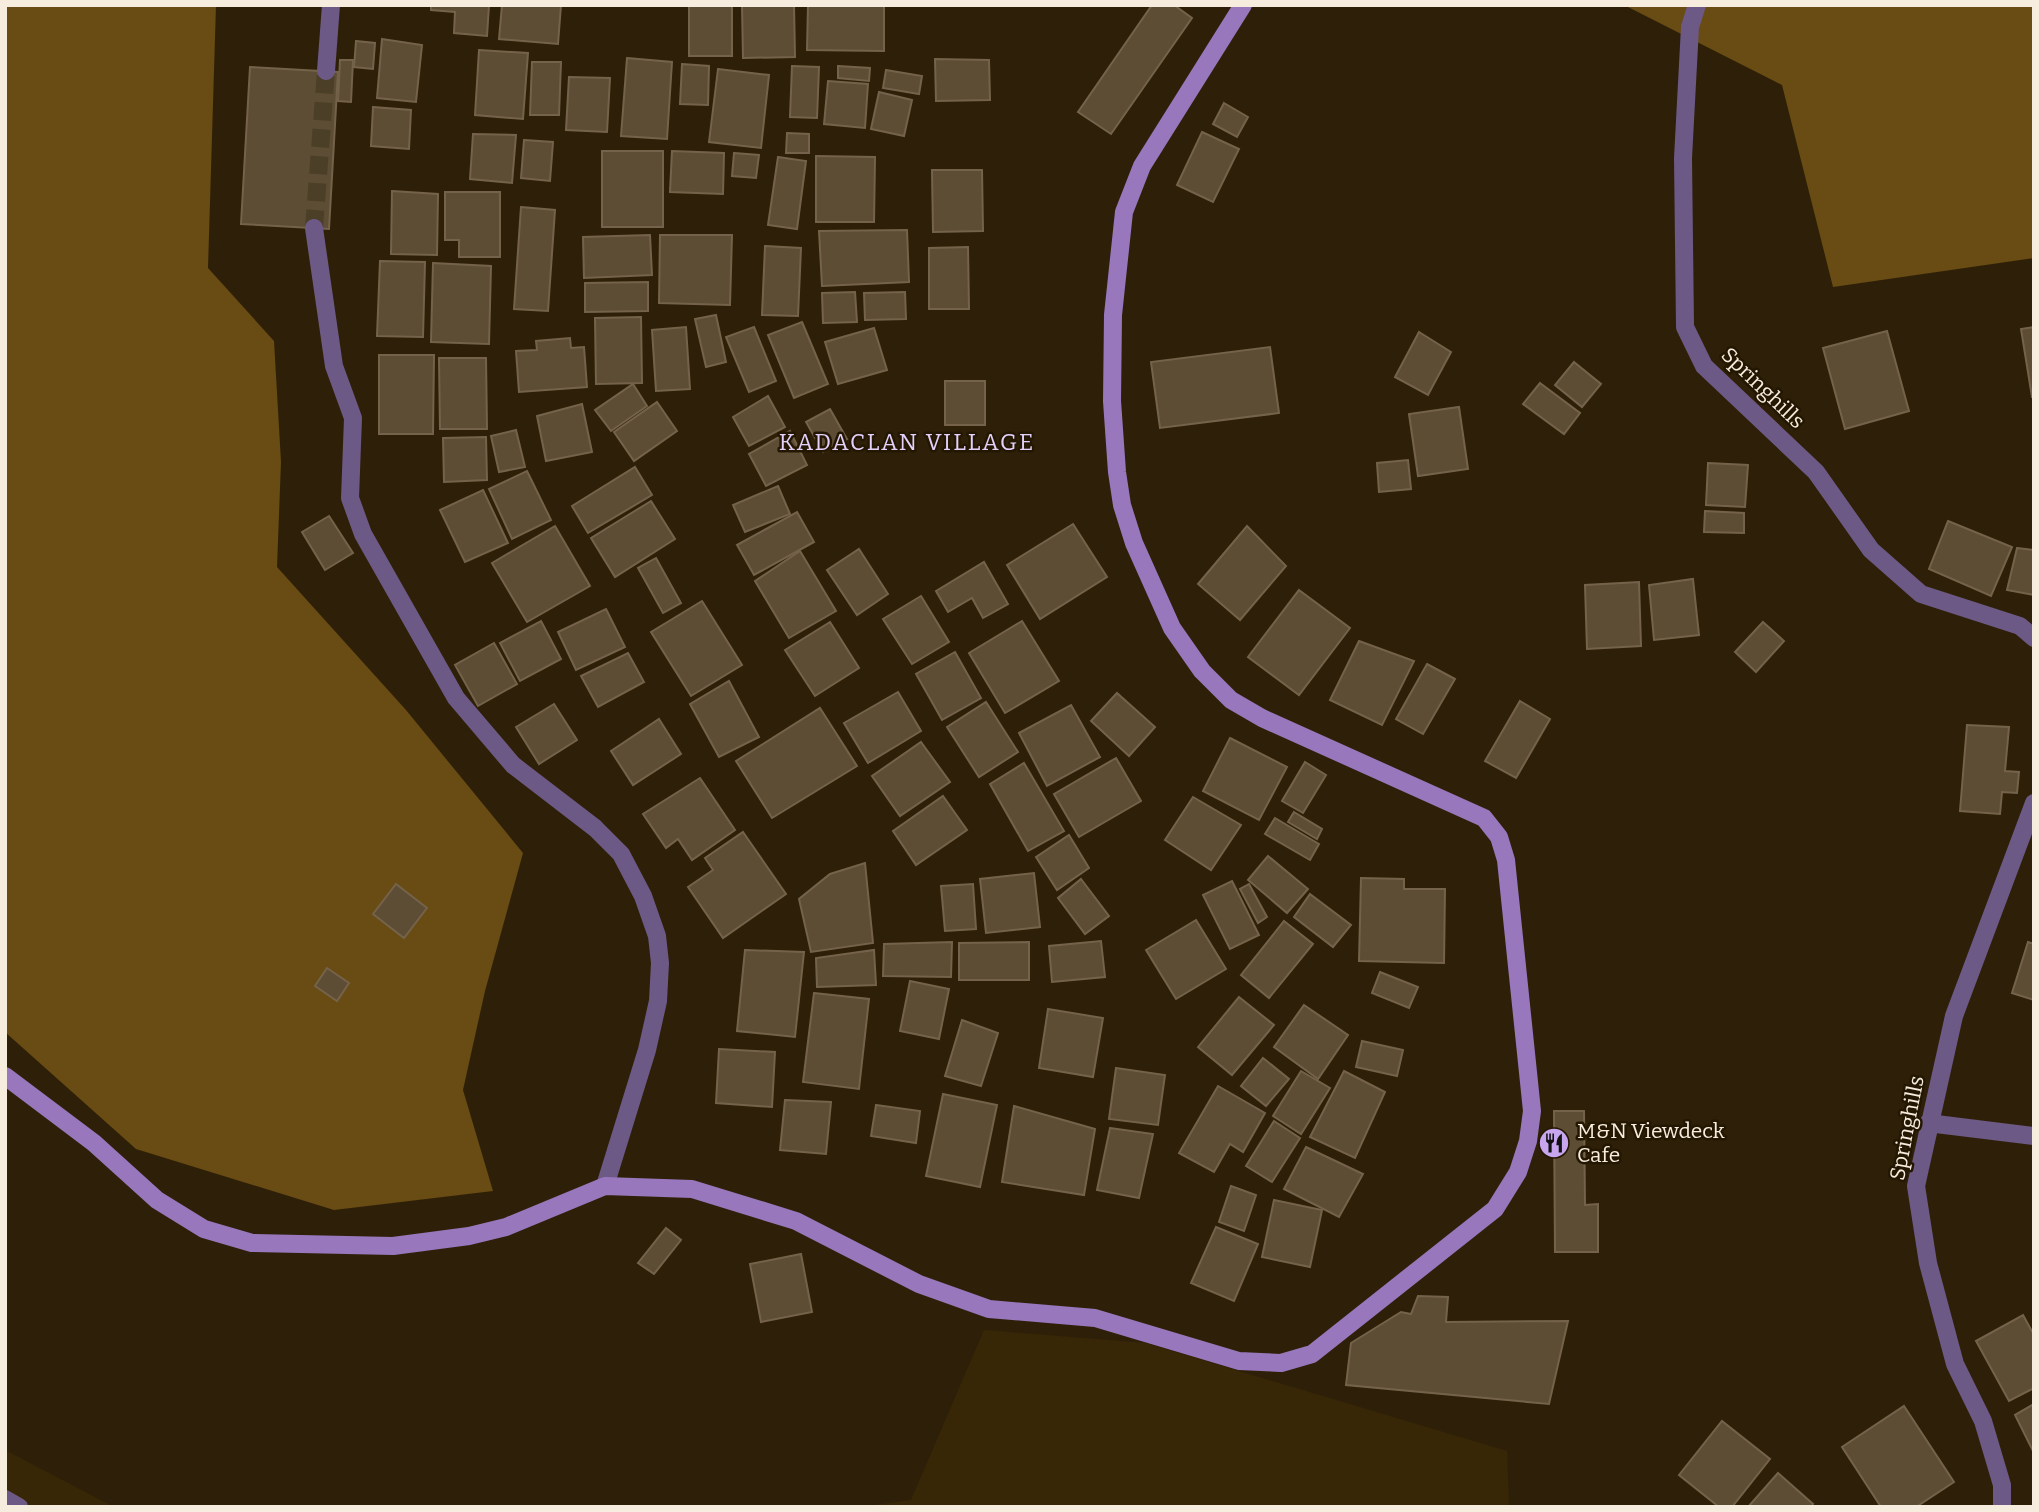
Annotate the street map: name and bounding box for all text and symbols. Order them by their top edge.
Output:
street label: Springhills [1716,342,1810,434]
district label: KADACLAN VILLAGE [779,428,1035,456]
street label: Springhills [1884,1074,1930,1182]
place label: M&N Viewdeck Cafe [1577,1118,1725,1168]
restaurant icon: M&N Viewdeck Cafe [1537,1126,1571,1160]

